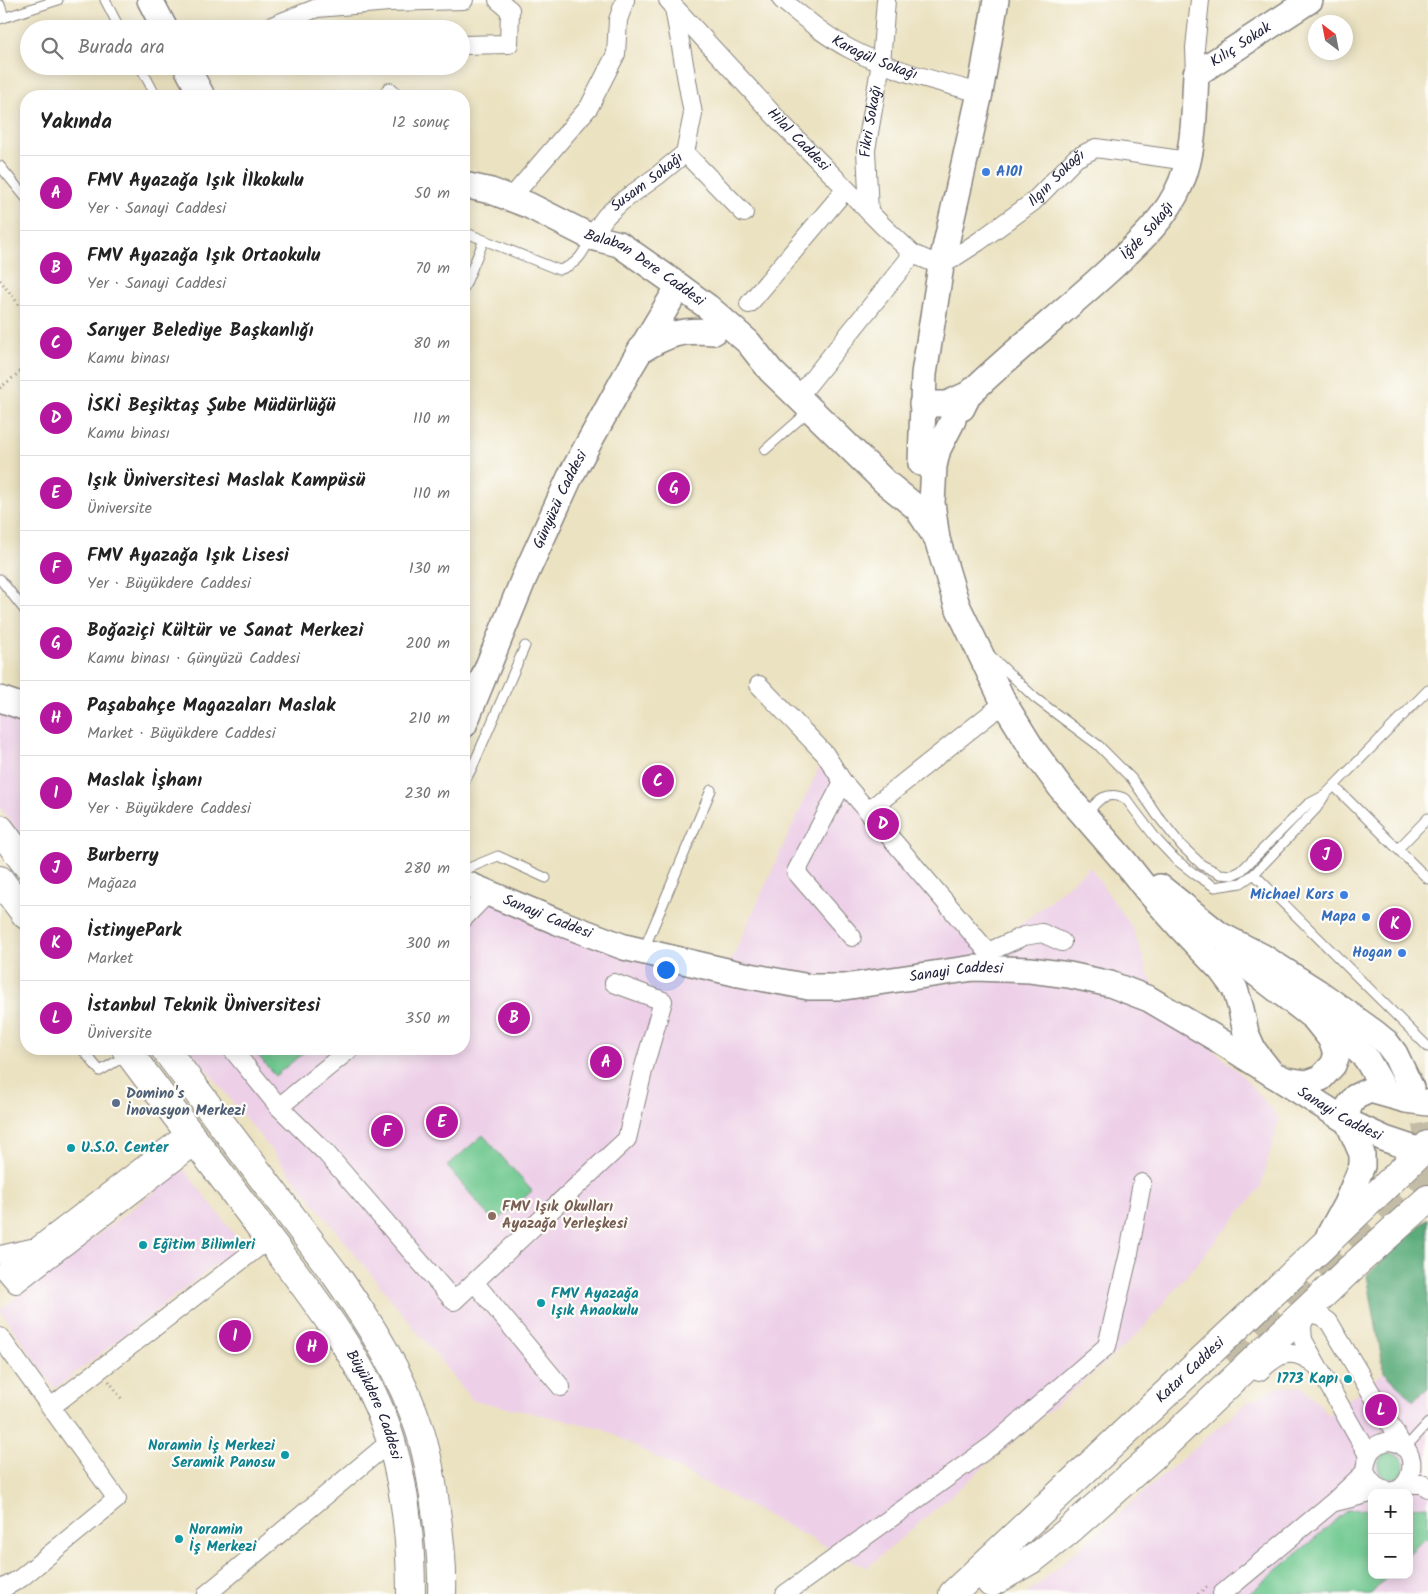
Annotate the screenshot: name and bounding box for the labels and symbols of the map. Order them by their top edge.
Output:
north arrow [1308,15,1353,60]
street label: Kılıç Sokak [1205,16,1277,74]
street label: Karagül Sokağı [827,29,920,87]
street label: Fikri Sokağı [854,83,889,158]
street label: Hilal Caddesi [761,102,836,179]
street label: Ilgın Sokağı [1023,143,1089,214]
street label: Susam Sokağı [605,147,689,218]
place label: A101 [996,160,1023,184]
marker: A101 [980,166,992,178]
street label: İğde Sokağı [1115,197,1181,266]
street label: Balaban Dere Caddesi [579,223,711,314]
street label: Günyüzü Caddesi [527,445,595,553]
pin: G [658,469,690,507]
pin: C [642,762,674,800]
pin: D [867,805,899,843]
pin: J [1310,836,1342,874]
place label: Michael Kors [1250,883,1334,907]
street label: Sanayi Caddesi [499,888,597,946]
marker: Michael Kors [1338,889,1350,901]
place label: Mapa [1321,905,1356,929]
pin: K [1379,905,1411,943]
marker: Mapa [1360,911,1372,923]
place label: Hogan [1352,941,1392,965]
marker: Hogan [1396,947,1408,959]
street label: Sanayi Caddesi [908,956,1005,989]
your location [653,957,679,983]
pin: B [498,999,530,1037]
pin: A [590,1043,622,1081]
street label: Sanayi Caddesi [1292,1081,1387,1149]
place label: Domino's İnovasyon Merkezi [126,1082,247,1123]
marker: Domino's İnovasyon Merkezi [110,1097,122,1109]
pin: E [426,1103,458,1141]
pin: F [371,1112,403,1150]
place label: U.S.O. Center [81,1136,169,1160]
marker: U.S.O. Center [65,1142,77,1154]
place label: FMV Işık Okulları Ayazağa Yerleşkesi [502,1195,628,1236]
marker: FMV Işık Okulları Ayazağa Yerleşkesi [486,1210,498,1222]
place label: Eğitim Bilimleri [153,1233,256,1257]
marker: Eğitim Bilimleri [137,1239,149,1251]
place label: FMV Ayazağa Işık Anaokulu [551,1282,639,1323]
marker: FMV Ayazağa Işık Anaokulu [535,1297,547,1309]
pin: I [219,1317,251,1355]
pin: H [296,1328,328,1366]
street label: Katar Caddesi [1150,1331,1232,1409]
street label: Büyükdere Caddesi [339,1345,408,1463]
place label: 1773 Kapı [1277,1367,1338,1391]
marker: 1773 Kapı [1342,1373,1354,1385]
pin: L [1365,1391,1397,1429]
place label: Noramin İş Merkezi Seramik Panosu [148,1434,276,1475]
marker: Noramin İş Merkezi Seramik Panosu [279,1449,291,1461]
place label: Noramin İş Merkezi [189,1518,257,1559]
marker: Noramin İş Merkezi [173,1533,185,1545]

